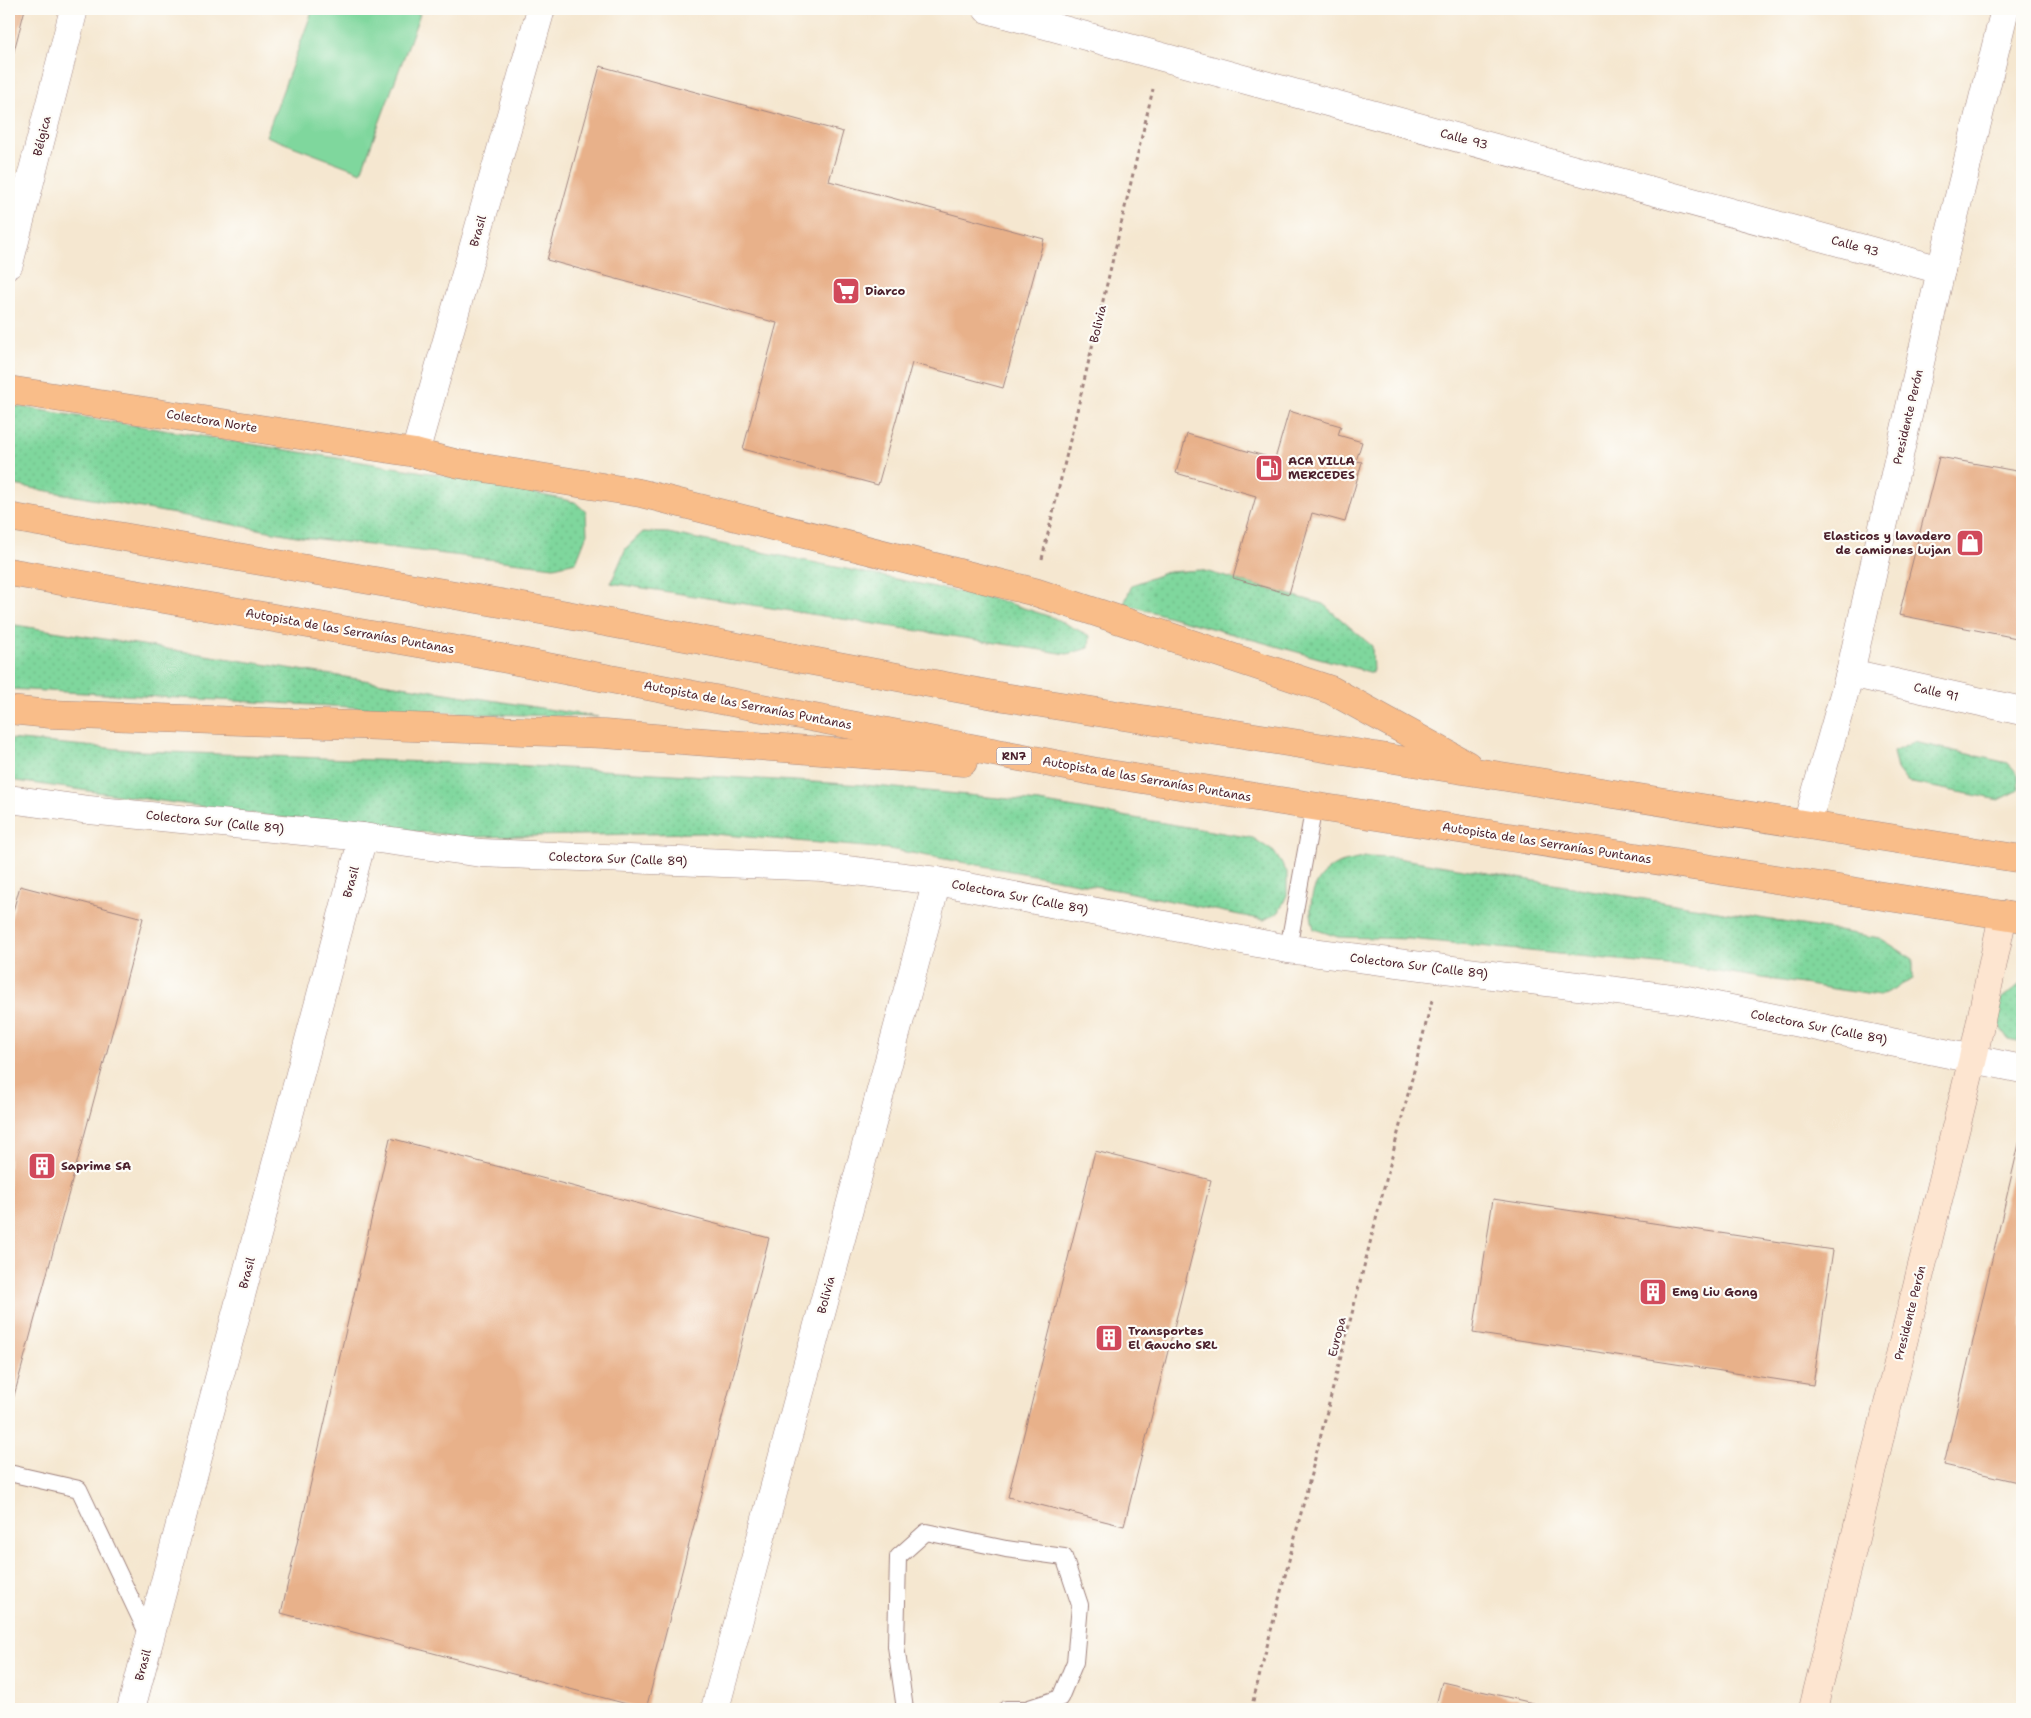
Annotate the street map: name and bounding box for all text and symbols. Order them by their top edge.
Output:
street label: Bélgica [29,114,55,158]
street label: Calle 93 [1438,125,1490,153]
street label: Brasil [466,213,490,249]
street label: Calle 93 [1829,232,1881,260]
supermarket icon: Diarco [831,276,861,306]
place label: Diarco [865,283,905,299]
street label: Bolivia [1086,303,1110,344]
street label: Presidente Perón [1889,368,1927,466]
street label: Colectora Norte [165,406,259,436]
fuel station icon: ACA VILLA MERCEDES [1254,453,1284,483]
place label: ACA VILLA MERCEDES [1288,453,1355,483]
place label: Elasticos y lavadero de camiones Lujan [1823,528,1951,558]
shop icon: Elasticos y lavadero de camiones Lujan [1955,528,1985,558]
street label: Autopista de las Serranías Puntanas [244,605,456,657]
street label: Autopista de las Serranías Puntanas [643,677,854,733]
street label: Calle 91 [1912,679,1960,705]
road number: RN7 [996,748,1032,764]
street label: Autopista de las Serranías Puntanas [1041,753,1253,805]
street label: Colectora Sur (Calle 89) [145,807,285,837]
street label: Autopista de las Serranías Puntanas [1441,819,1653,867]
street label: Colectora Sur (Calle 89) [548,849,688,869]
street label: Brasil [339,864,363,900]
street label: Colectora Sur (Calle 89) [950,876,1090,918]
street label: Colectora Sur (Calle 89) [1349,950,1489,982]
street label: Colectora Sur (Calle 89) [1749,1006,1889,1048]
building icon: Saprime SA [27,1151,57,1181]
place label: Saprime SA [61,1158,131,1174]
street label: Brasil [235,1255,259,1291]
street label: Presidente Perón [1890,1264,1930,1362]
street label: Bolivia [813,1274,839,1315]
building icon: Emg Liu Gong [1638,1277,1668,1307]
place label: Emg Liu Gong [1672,1284,1758,1300]
street label: Europa [1324,1315,1350,1359]
building icon: Transportes El Gaucho SRL [1094,1323,1124,1353]
place label: Transportes El Gaucho SRL [1128,1323,1218,1353]
street label: Brasil [131,1647,155,1683]

